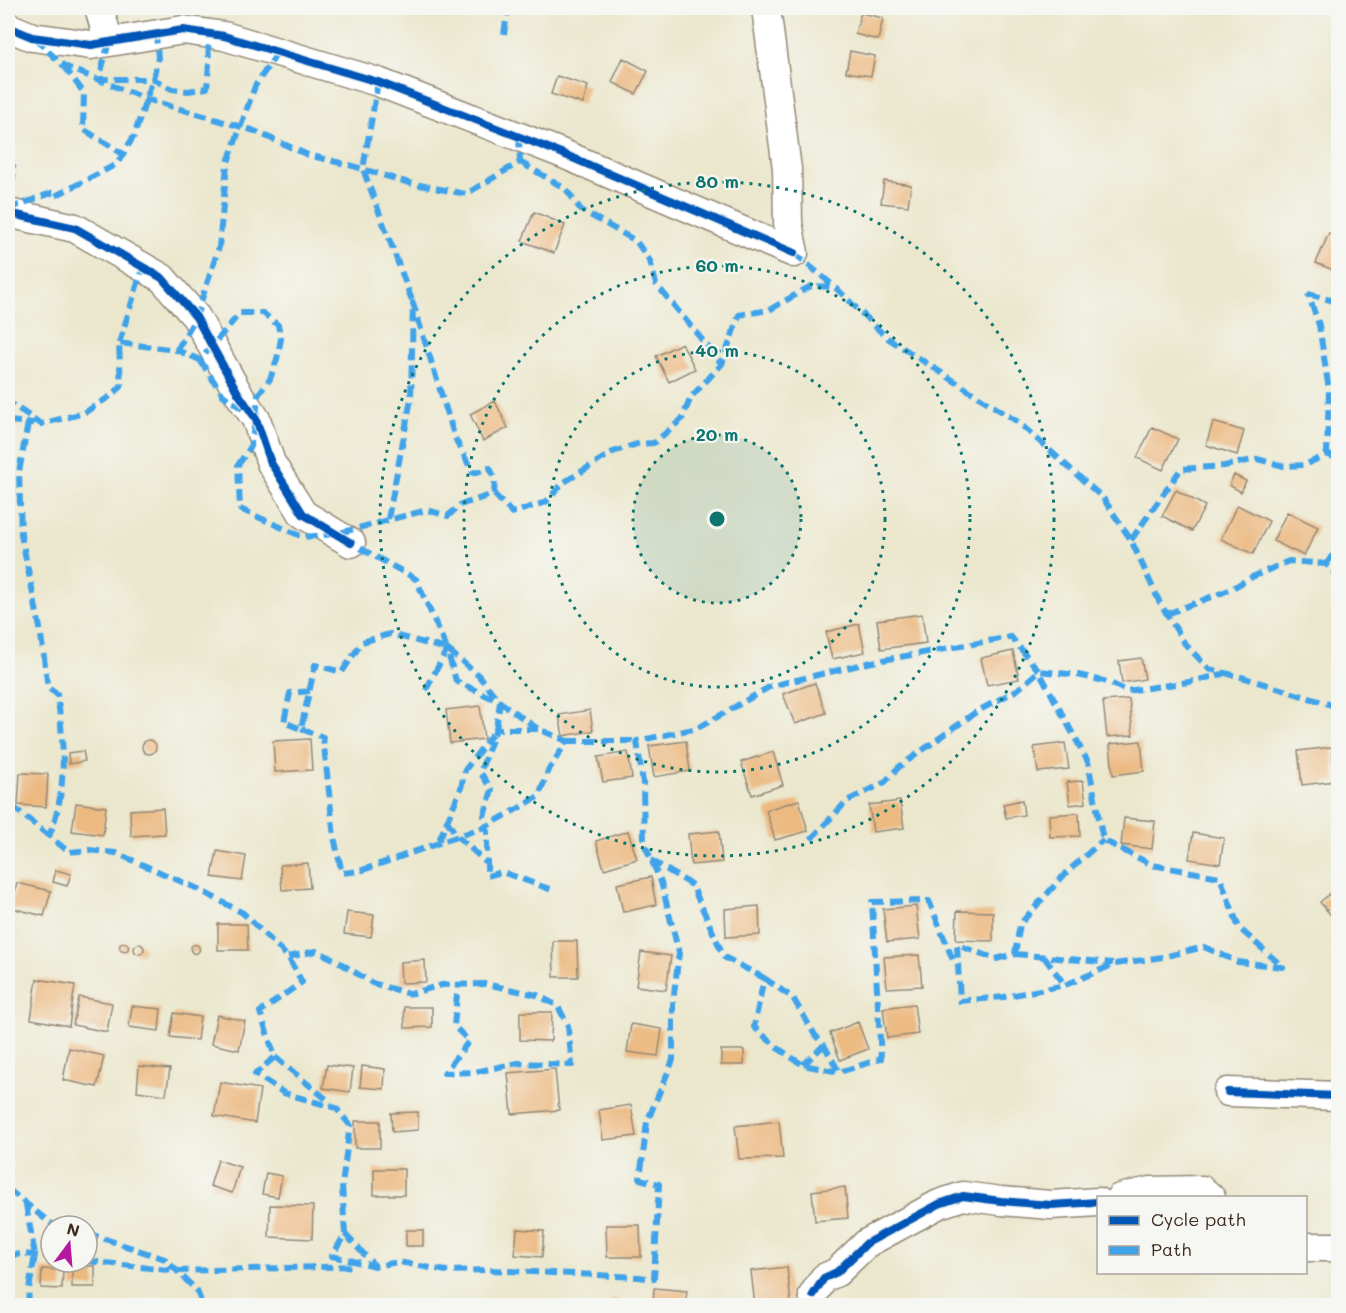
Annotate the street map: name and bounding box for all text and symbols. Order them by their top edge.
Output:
text: 80 m [695,169,739,193]
text: 60 m [695,253,739,277]
text: 40 m [695,338,739,362]
text: 20 m [696,422,738,446]
centre of rings [707,509,727,529]
legend [1097,1196,1307,1274]
text: Cycle path [1151,1207,1246,1231]
north arrow [39,1214,99,1274]
text: N [65,1217,82,1241]
text: Path [1151,1237,1191,1261]

